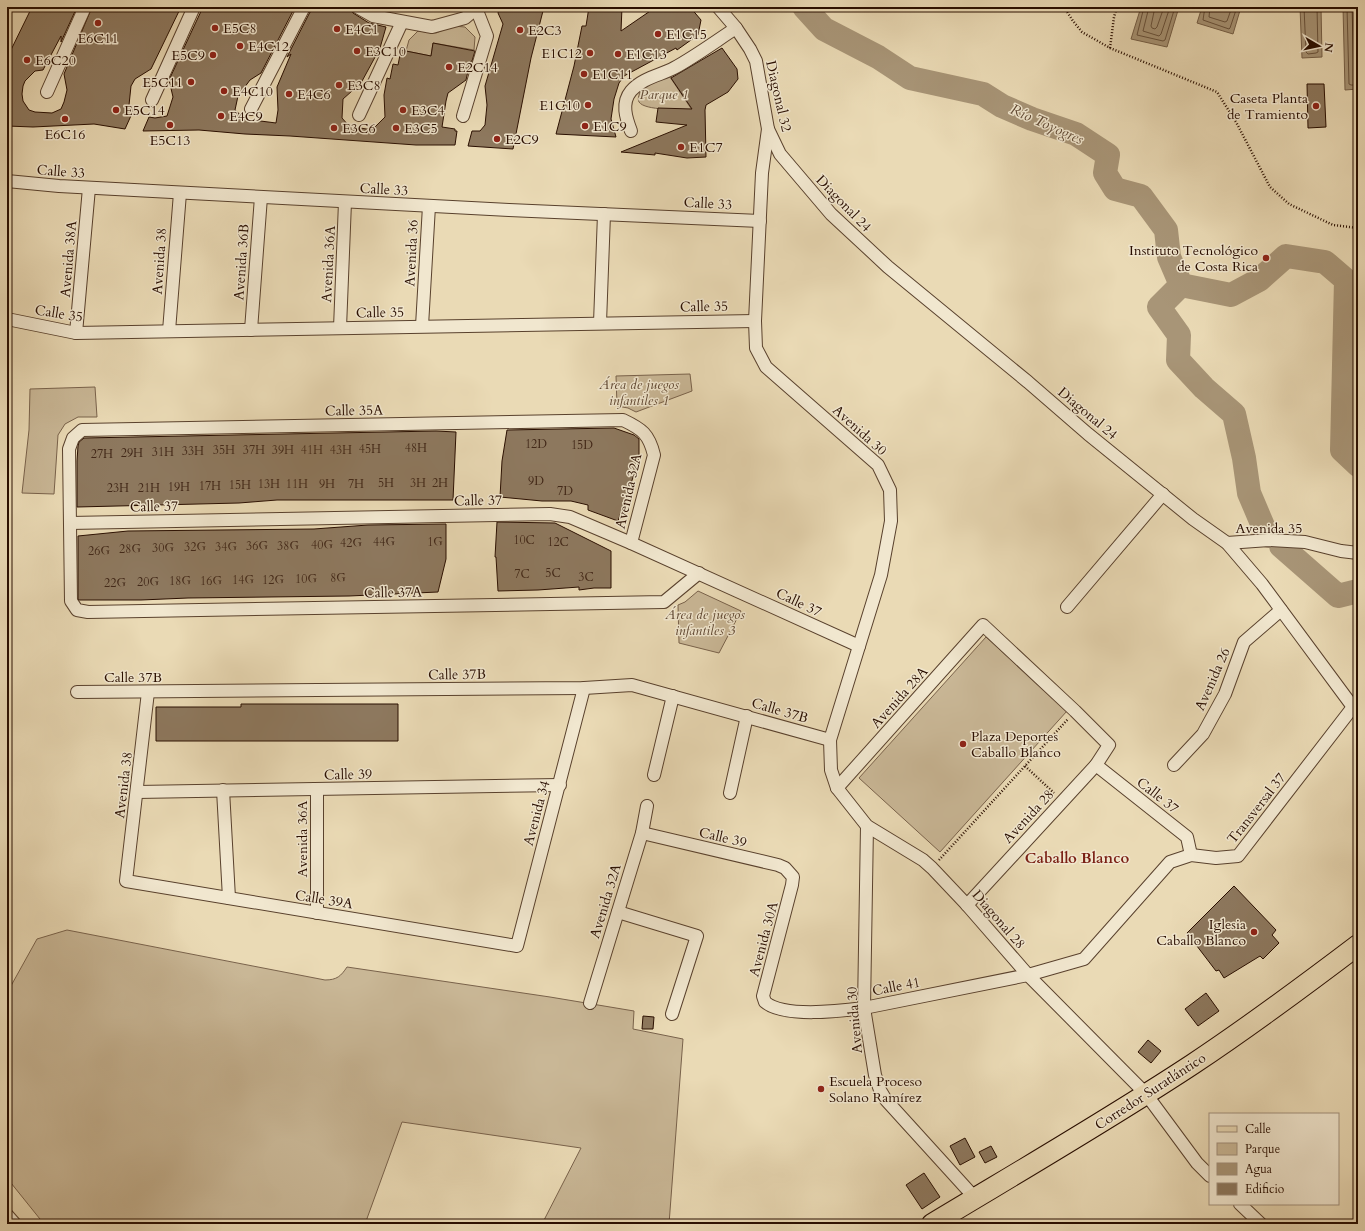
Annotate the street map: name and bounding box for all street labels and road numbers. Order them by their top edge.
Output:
street label: Diagonal 32 [761,59,796,134]
street label: Calle 33 [36,160,86,183]
street label: Diagonal 24 [812,171,876,236]
street label: Calle 33 [359,179,409,200]
street label: Calle 33 [683,193,733,214]
street label: Avenida 36 [400,219,423,287]
street label: Avenida 38A [56,220,81,298]
street label: Avenida 36B [229,223,254,301]
street label: Avenida 36A [317,225,340,303]
street label: Avenida 38 [148,227,171,295]
street label: Calle 35 [680,297,728,316]
street label: Calle 35 [34,300,84,327]
street label: Calle 35 [356,303,404,322]
street label: Diagonal 24 [1054,383,1122,444]
street label: Calle 35A [325,400,383,421]
street label: Avenida 30 [828,401,891,460]
street label: Avenida 32A [611,451,646,531]
street label: Calle 37 [454,491,502,510]
street label: Calle 37 [130,497,178,516]
street label: Avenida 35 [1236,519,1302,538]
street label: Calle 37A [364,582,422,603]
street label: Calle 37 [773,584,825,621]
street label: Avenida 26 [1190,645,1235,714]
street label: Avenida 28A [867,662,932,732]
street label: Calle 37B [428,664,486,685]
street label: Calle 37B [104,668,162,687]
street label: Calle 37B [749,693,810,728]
street label: Avenida 38 [110,751,137,819]
street label: Calle 39 [324,765,372,784]
street label: Transversal 37 [1223,769,1290,848]
street label: Calle 37 [1133,773,1183,818]
street label: Avenida 34 [519,778,554,848]
street label: Avenida 28 [999,785,1058,847]
street label: Avenida 36A [293,801,312,877]
street label: Calle 39 [697,823,749,852]
street label: Avenida 32A [585,862,626,941]
street label: Calle 39A [294,886,354,913]
street label: Diagonal 28 [968,886,1030,953]
street label: Avenida 30A [744,900,783,979]
street label: Calle 41 [871,973,922,1000]
street label: Avenida 30 [842,986,867,1054]
street label: Corredor Suratlántico [1091,1048,1210,1134]

